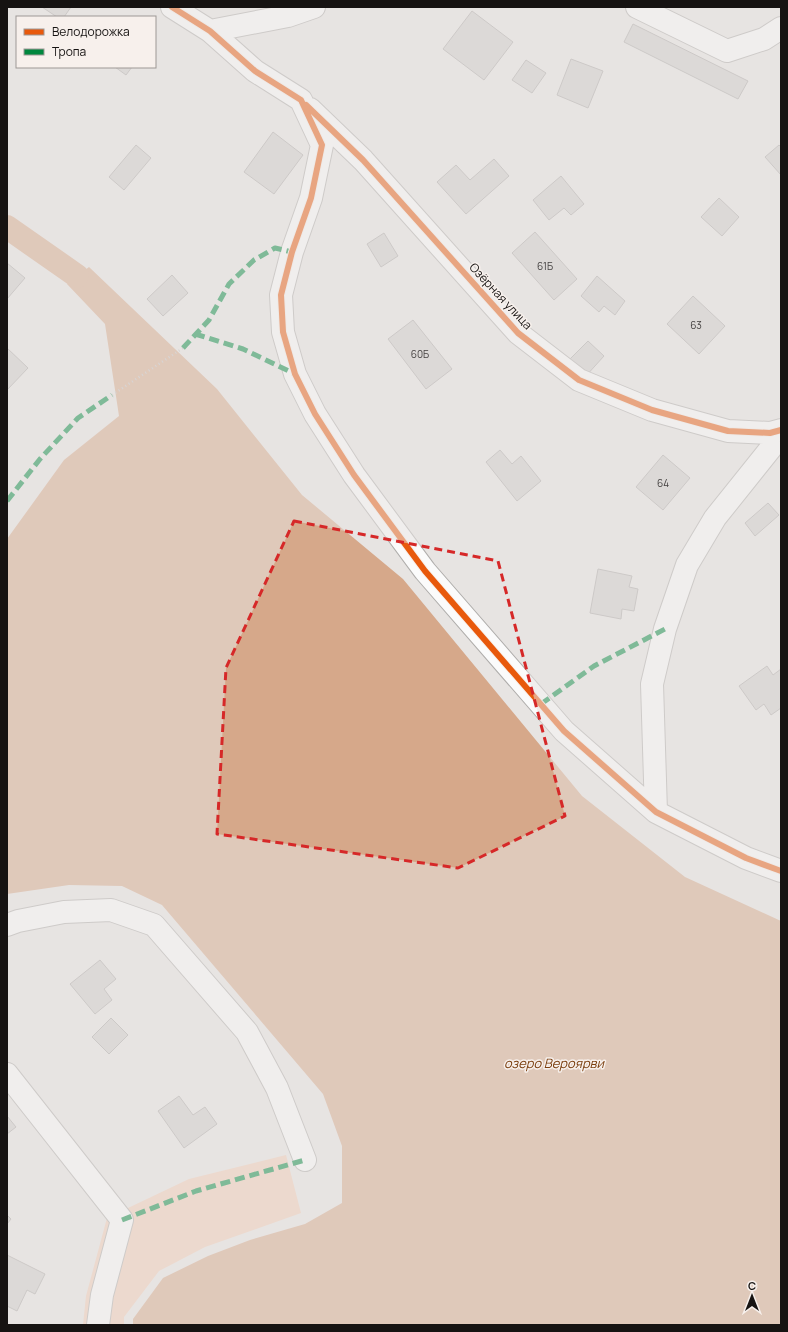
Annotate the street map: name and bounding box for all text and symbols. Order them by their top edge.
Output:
legend [16,16,156,68]
text: Велодорожка [52,23,130,40]
text: Тропа [52,43,86,60]
street label: Озёрная улица [466,259,536,333]
house number: 61Б [537,259,553,273]
house number: 63 [690,318,702,332]
house number: 60Б [411,347,429,361]
house number: 64 [657,476,669,490]
water label: озеро Вероярви [504,1054,606,1072]
north arrow [732,1276,772,1316]
text: С [748,1278,756,1293]

